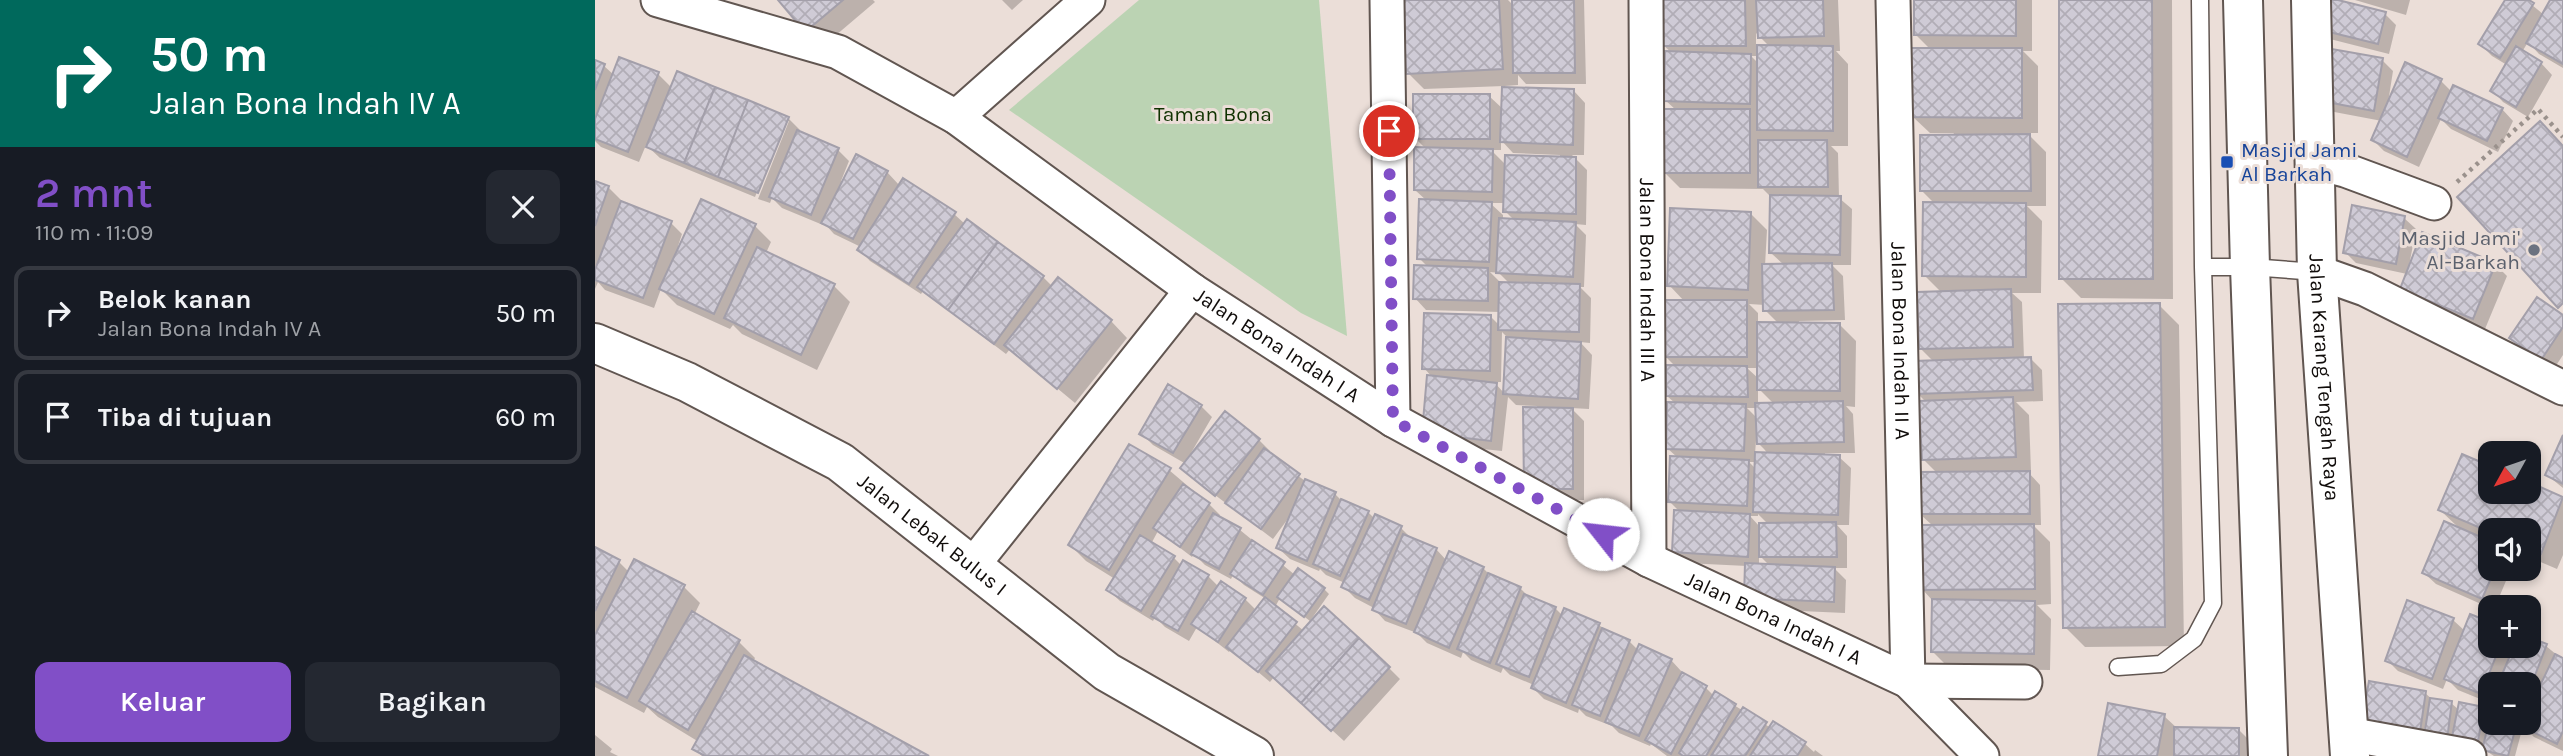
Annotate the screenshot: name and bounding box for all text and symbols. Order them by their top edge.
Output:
text: 50 m [150,26,268,83]
icon: right [35,28,126,119]
text: Jalan Bona Indah IV A [150,85,461,122]
pin [1359,101,1419,161]
park label: Taman Bona [1154,102,1272,126]
icon: arrive [1370,112,1408,150]
place label: Masjid Jami Al Barkah [2241,138,2358,186]
marker: Masjid Jami Al Barkah [2219,154,2235,170]
text: 2 mnt [35,168,153,218]
button: close [486,170,560,244]
street label: Jalan Bona Indah III A [1635,178,1660,382]
text: 110 m · 11:09 [35,219,153,246]
place label: Masjid Jami' Al-Barkah [2401,226,2520,274]
street label: Jalan Bona Indah II A [1886,242,1915,440]
marker: Masjid Jami' Al-Barkah [2526,242,2542,258]
street label: Jalan Karang Tengah Raya [2305,254,2345,502]
street label: Jalan Bona Indah I A [1190,283,1364,407]
text: Belok kanan [98,284,251,315]
icon: right [39,294,77,332]
text: 50 m [495,298,556,329]
text: Jalan Bona Indah IV A [98,315,321,342]
icon: arrive [39,398,77,436]
text: Tiba di tujuan [98,402,272,433]
text: 60 m [495,402,556,433]
north arrow [2478,441,2541,504]
map controls [2478,441,2541,735]
street label: Jalan Lebak Bulus I [853,469,1012,601]
position arrow [1566,497,1640,571]
button: sound [2478,518,2541,581]
street label: Jalan Bona Indah I A [1681,566,1865,670]
button: + [2478,595,2541,658]
button: Keluar [35,662,291,742]
button: Bagikan [305,662,560,742]
button: − [2478,672,2541,735]

